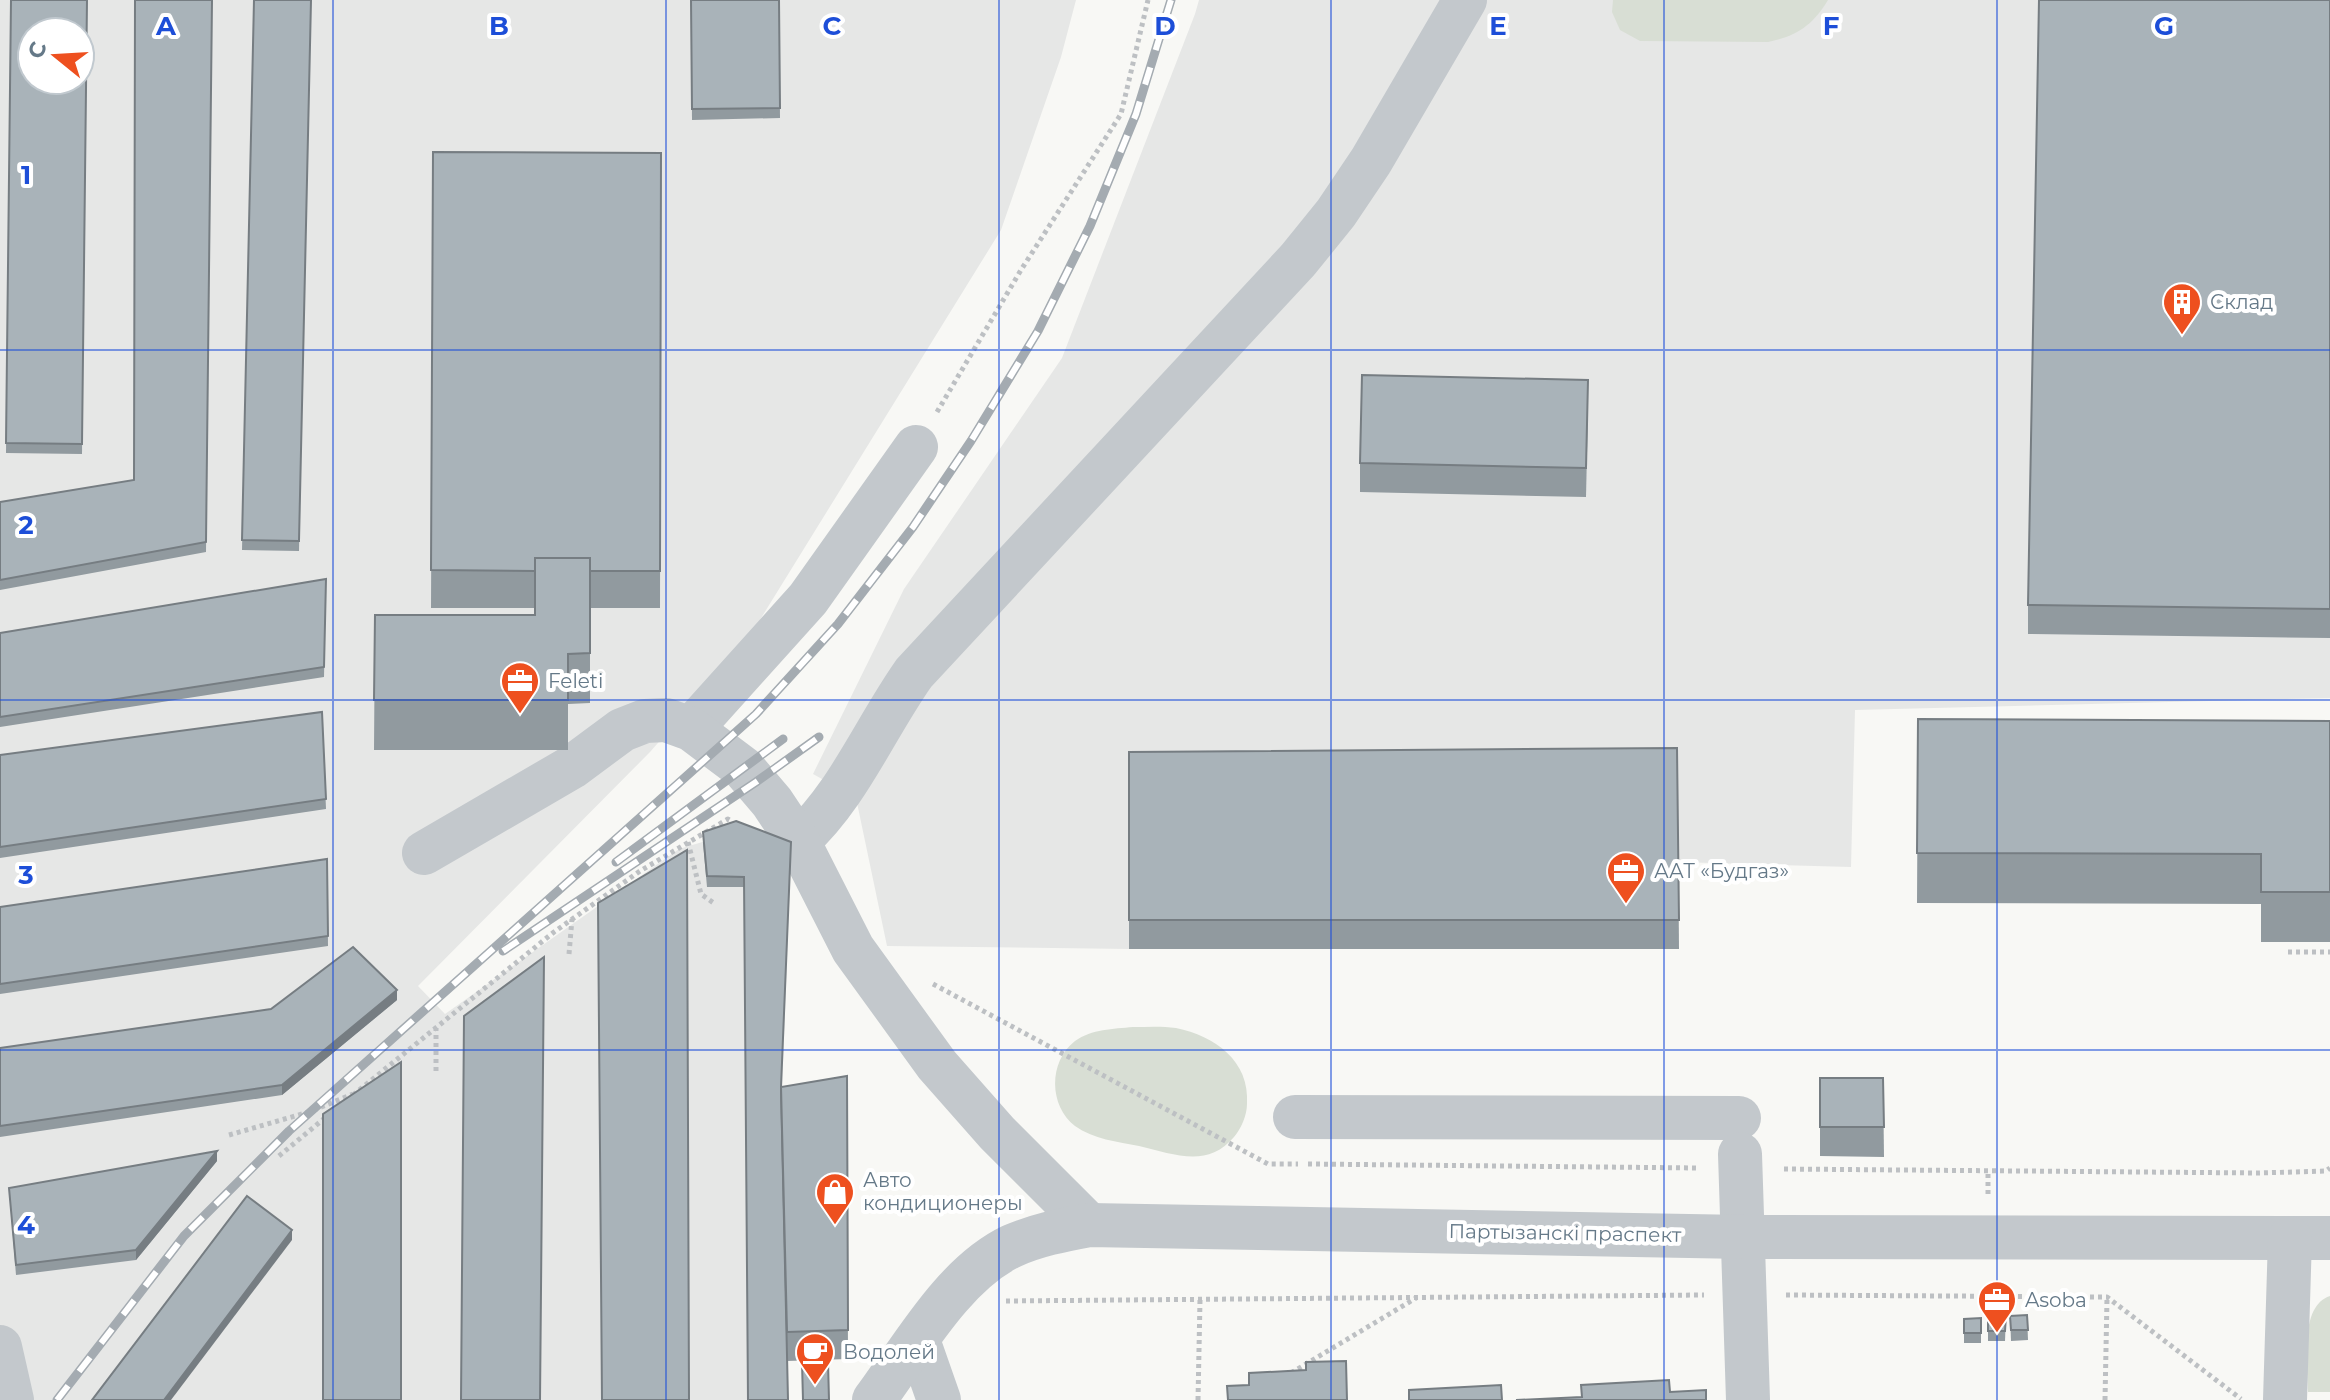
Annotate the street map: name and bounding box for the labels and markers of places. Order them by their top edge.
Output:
building icon: Склад [2161,281,2203,336]
place label: Склад [2210,290,2273,314]
office icon: Feleti [499,660,541,715]
place label: Feleti [548,669,603,693]
office icon: ААТ «Будгаз» [1605,850,1647,905]
place label: ААТ «Будгаз» [1654,859,1789,883]
place label: Авто кондиционеры [863,1168,1023,1215]
shop icon: Авто кондиционеры [814,1171,856,1226]
office icon: Asoba [1976,1279,2018,1334]
place label: Asoba [2025,1288,2087,1312]
cafe icon: Водолей [794,1331,836,1386]
place label: Водолей [843,1340,935,1364]

